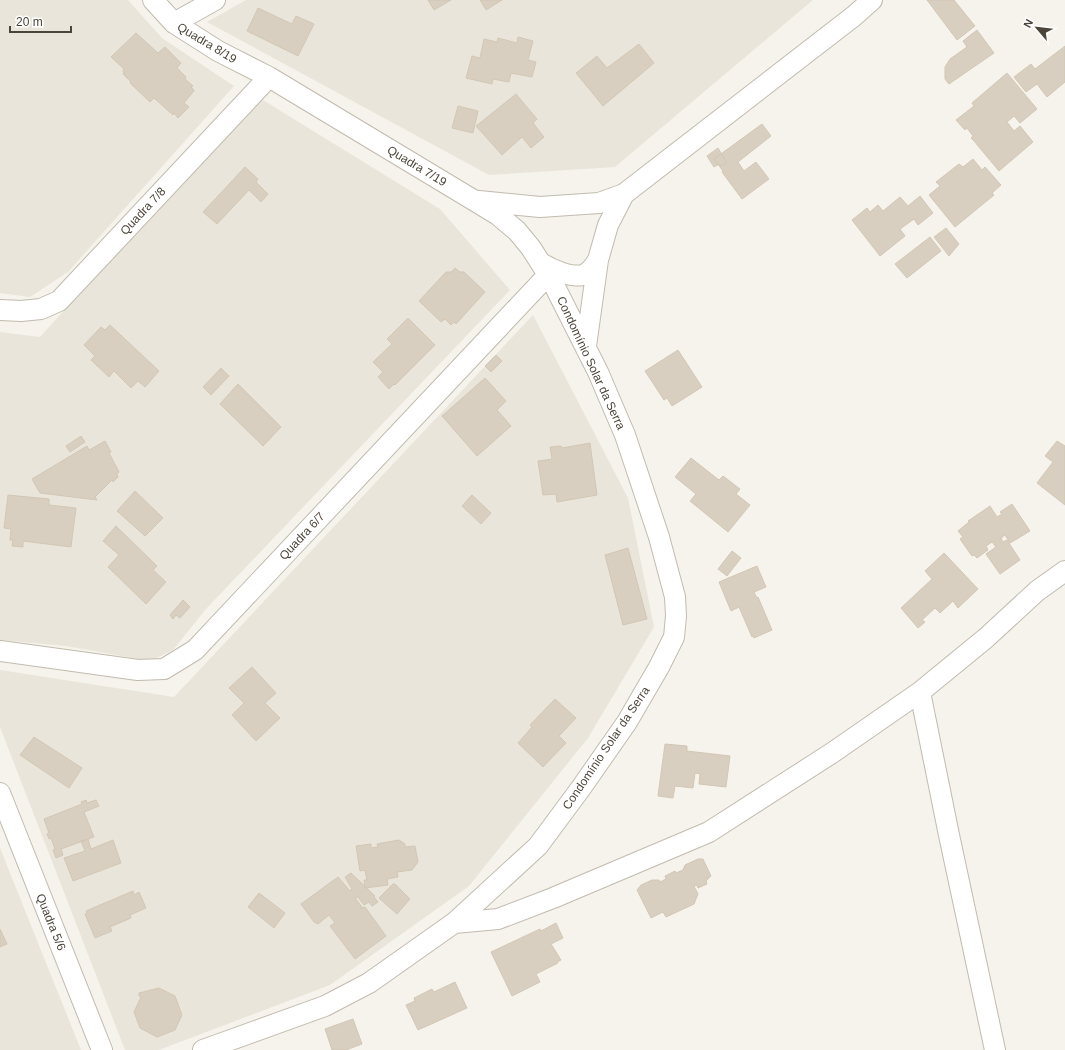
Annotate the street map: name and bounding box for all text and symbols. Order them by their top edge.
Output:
scale bar [10,8,71,34]
north arrow [1017,8,1057,48]
text: 20 m [16,15,43,29]
text: N [1021,17,1035,30]
street label: Quadra 8/19 [175,20,239,66]
street label: Quadra 7/19 [385,143,449,189]
street label: Quadra 7/8 [117,184,169,238]
street label: Condomínio Solar da Serra [554,294,628,432]
street label: Quadra 6/7 [276,509,328,563]
street label: Condomínio Solar da Serra [560,684,653,812]
street label: Quadra 5/6 [33,892,69,953]

